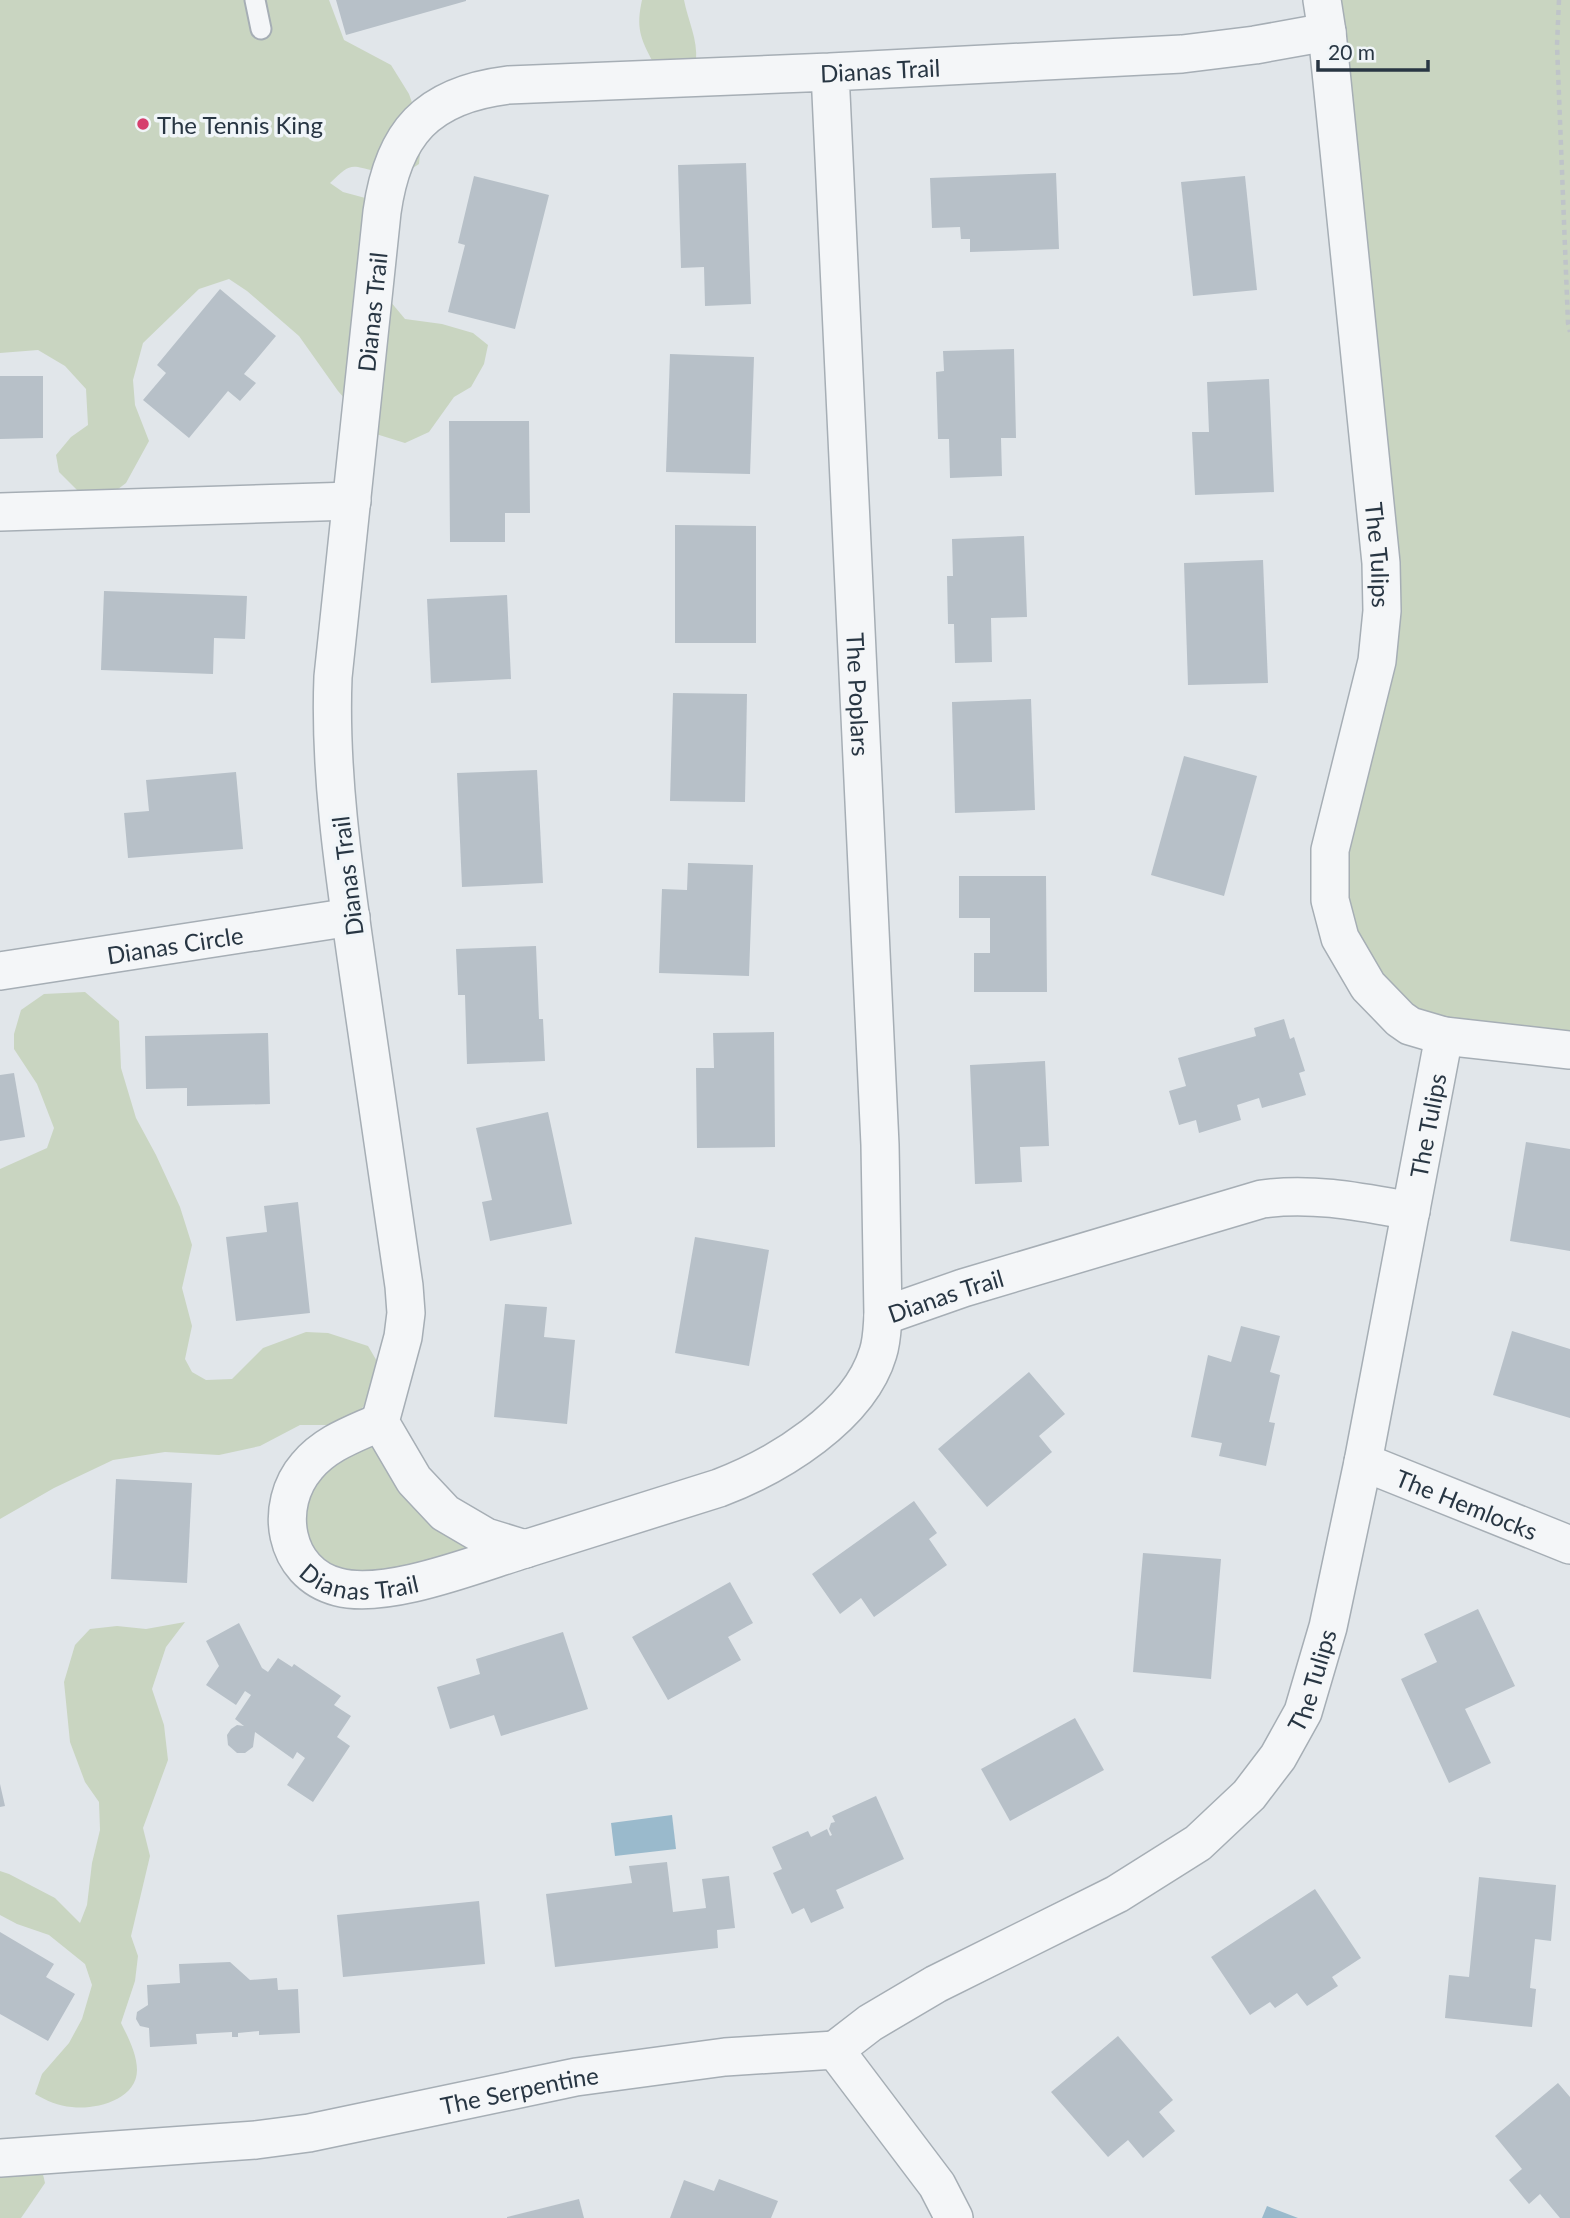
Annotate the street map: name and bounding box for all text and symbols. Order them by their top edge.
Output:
scale bar [1318,28,1428,72]
text: 20 m [1328,39,1375,64]
street label: Dianas Trail [819,52,941,87]
place label: The Tennis King [157,110,323,139]
marker: The Tennis King [135,116,151,132]
street label: Dianas Trail [351,251,392,373]
street label: The Tulips [1360,501,1396,608]
street label: The Poplars [842,632,876,757]
street label: Dianas Trail [325,815,369,937]
street label: Dianas Circle [105,919,245,969]
street label: The Tulips [1403,1071,1451,1180]
street label: Dianas Trail [884,1262,1007,1328]
street label: The Hemlocks [1392,1462,1542,1545]
street label: Dianas Trail [295,1556,421,1604]
street label: The Tulips [1281,1626,1341,1736]
street label: The Serpentine [438,2060,600,2120]

